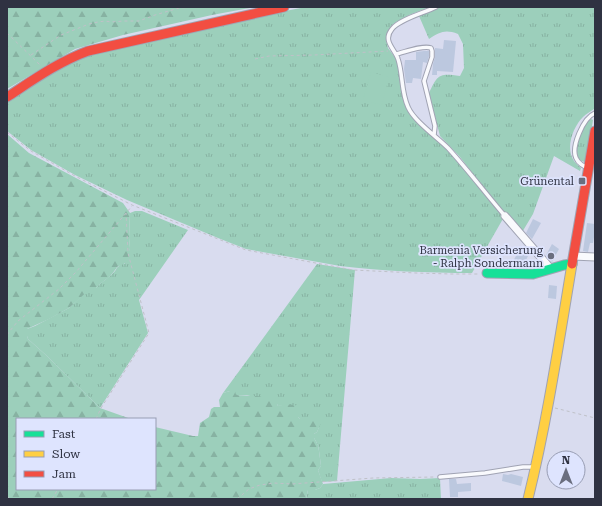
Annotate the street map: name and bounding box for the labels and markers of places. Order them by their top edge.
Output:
place label: Grünental [520,175,575,188]
marker: Grünental [577,176,587,186]
place label: Barmenia Versicherung - Ralph Sondermann [419,244,544,270]
marker: Barmenia Versicherung - Ralph Sondermann [546,251,556,261]

